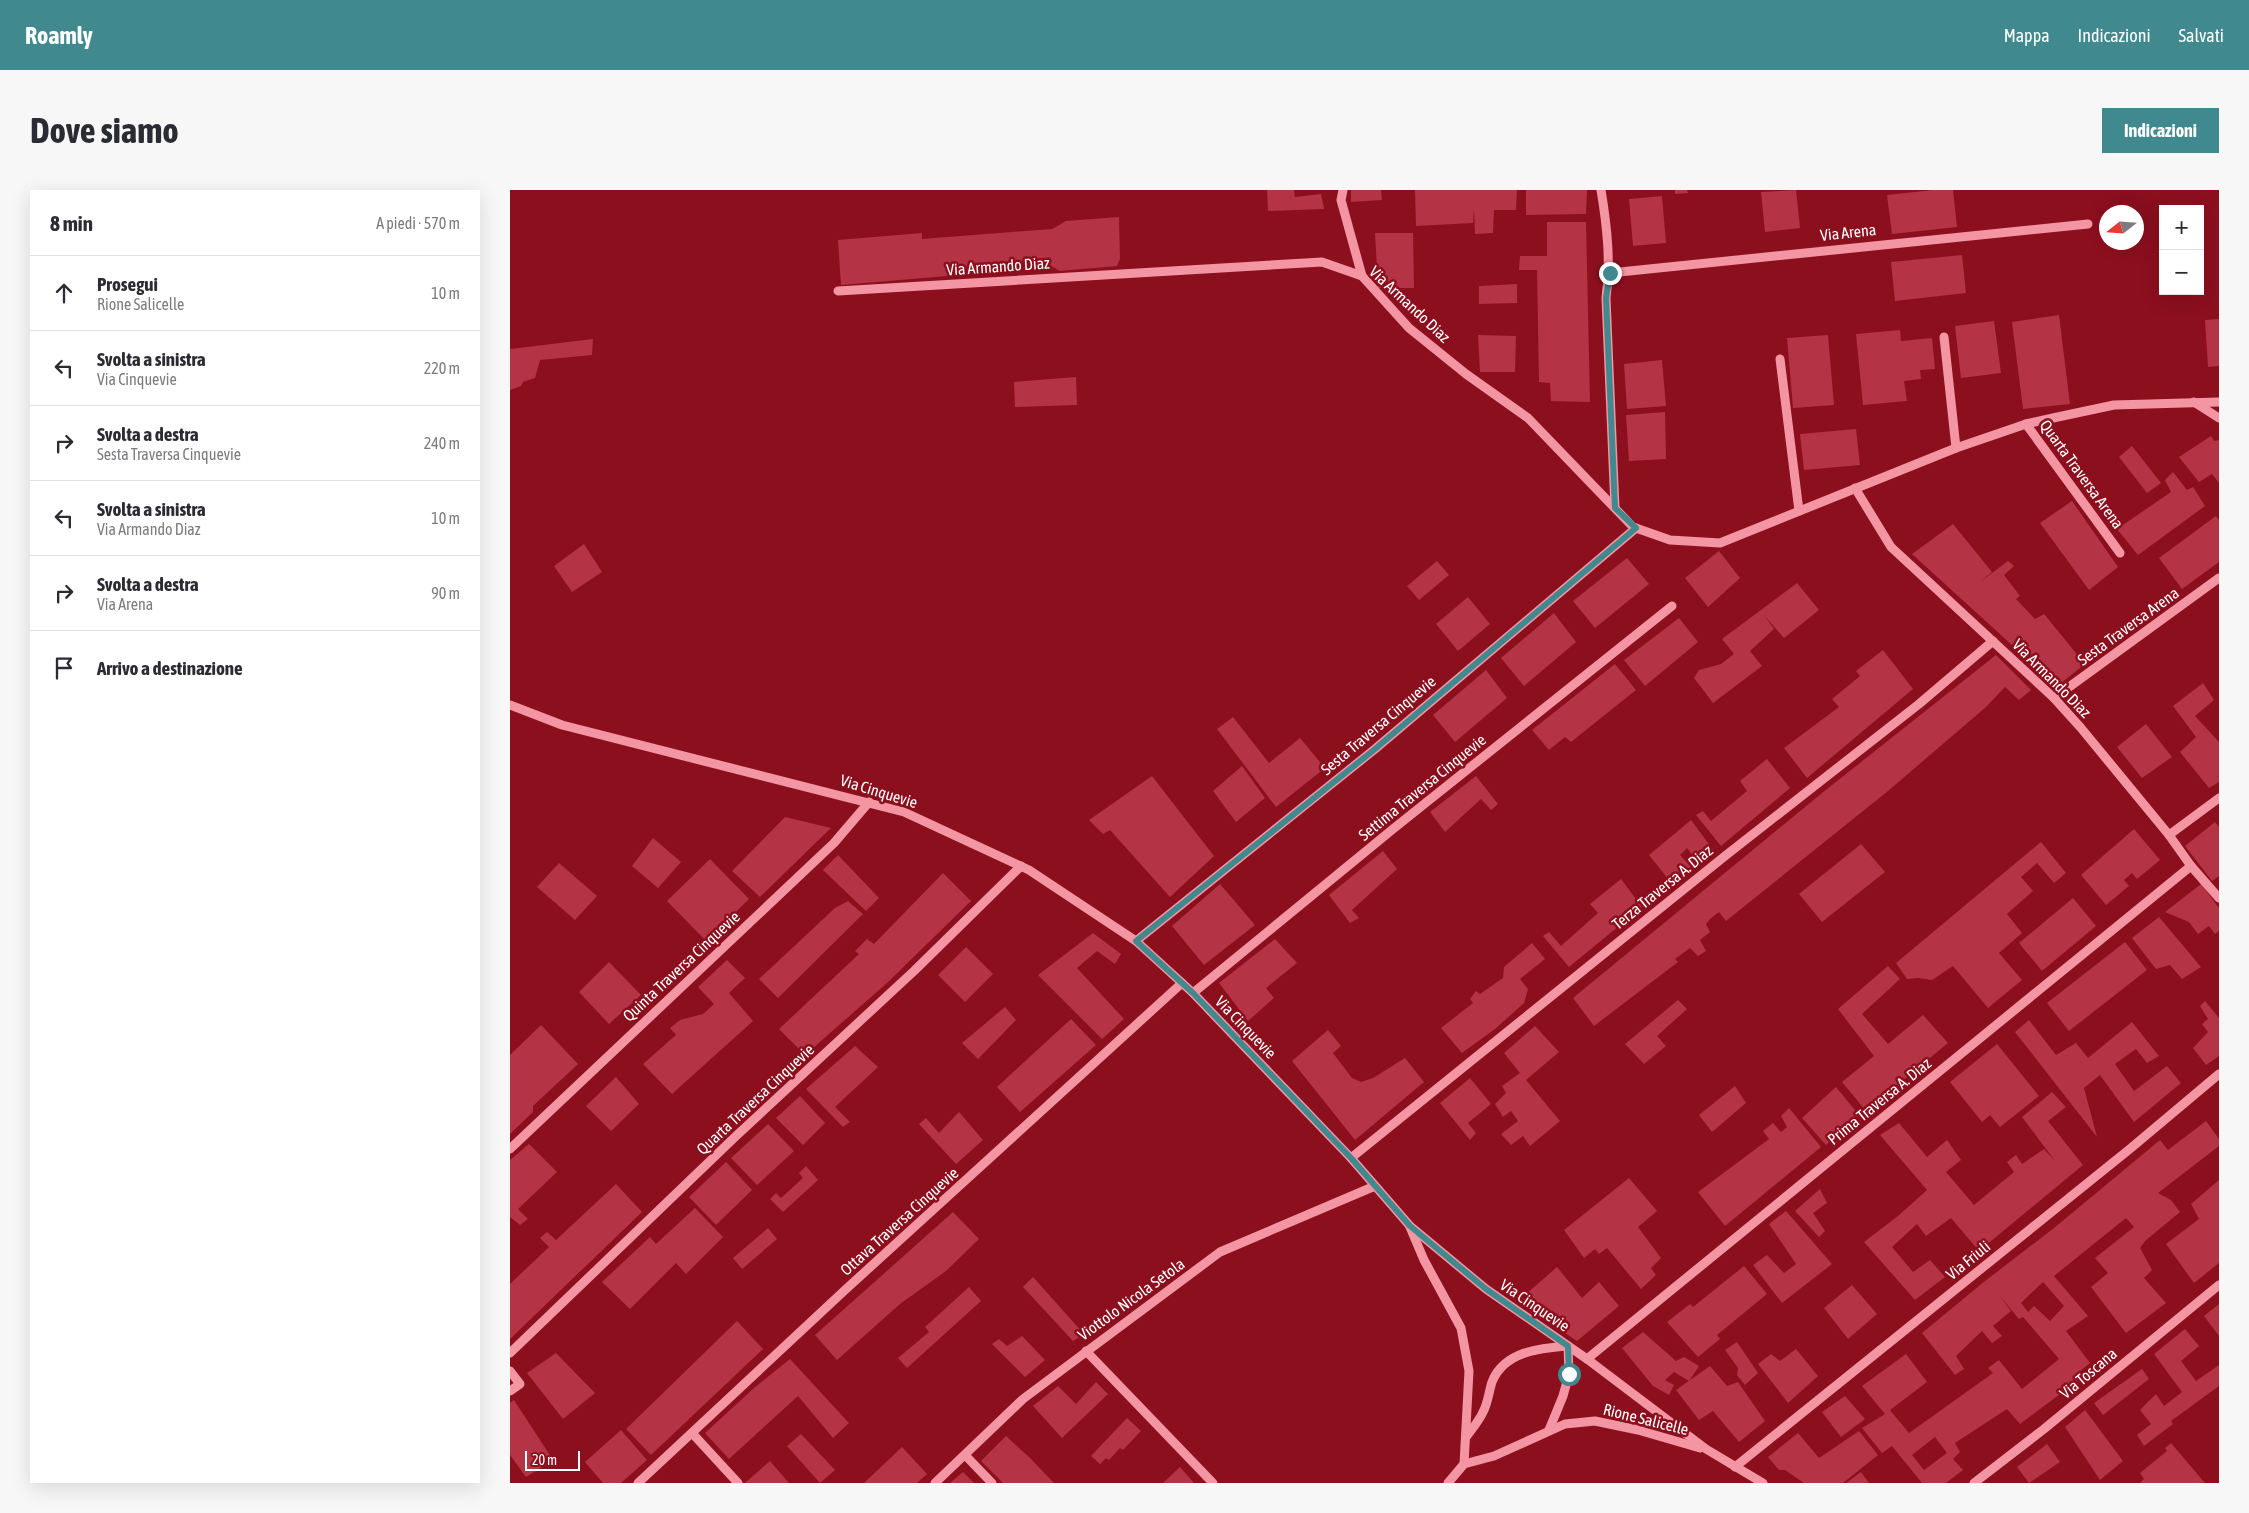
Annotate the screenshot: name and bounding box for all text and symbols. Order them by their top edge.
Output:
text: Roamly [25,22,93,49]
text: Mappa [2004,25,2050,46]
text: Indicazioni [2078,25,2151,46]
text: Salvati [2179,25,2224,46]
button: Indicazioni [2102,108,2219,153]
text: Dove siamo [30,110,179,150]
north arrow [2099,205,2144,250]
map controls [2159,205,2204,295]
button: + [2159,205,2204,250]
text: 8 min [50,211,93,235]
text: A piedi · 570 m [376,214,460,232]
street label: Via Arena [1819,220,1877,244]
button: − [2159,250,2204,295]
street label: Via Armando Diaz [946,253,1051,279]
street label: Via Armando Diaz [1366,262,1454,346]
route end [1599,262,1622,285]
text: Prosegui [97,273,158,295]
icon: ahead [50,279,78,307]
text: 10 m [431,284,460,302]
text: Rione Salicelle [97,295,184,313]
text: Svolta a sinistra [97,348,206,370]
icon: left [50,354,78,382]
text: 220 m [424,359,460,377]
text: Via Cinquevie [97,370,177,388]
street label: Quarta Traversa Arena [2037,416,2127,532]
text: Svolta a destra [97,423,199,445]
icon: right [50,429,78,457]
text: 240 m [424,434,460,452]
text: Sesta Traversa Cinquevie [97,445,241,463]
text: Svolta a sinistra [97,498,206,520]
icon: left [50,504,78,532]
text: 10 m [431,509,460,527]
text: Via Armando Diaz [97,520,201,538]
text: Svolta a destra [97,573,199,595]
icon: right [50,579,78,607]
street label: Sesta Traversa Arena [2074,583,2182,669]
text: 90 m [431,584,460,602]
text: Via Arena [97,595,153,613]
street label: Via Armando Diaz [2009,635,2095,721]
icon: arrive [50,654,78,682]
text: Arrivo a destinazione [97,657,243,679]
street label: Sesta Traversa Cinquevie [1317,672,1440,779]
street label: Settima Traversa Cinquevie [1355,730,1490,845]
street label: Via Cinquevie [838,771,920,812]
street label: Terza Traversa A. Diaz [1608,841,1716,933]
street label: Quinta Traversa Cinquevie [619,907,744,1025]
street label: Via Cinquevie [1211,992,1280,1063]
street label: Quarta Traversa Cinquevie [693,1040,818,1159]
street label: Prima Traversa A. Diaz [1824,1054,1934,1148]
street label: Ottava Traversa Cinquevie [836,1163,962,1279]
street label: Via Friuli [1942,1237,1994,1283]
street label: Viottolo Nicola Setola [1074,1254,1188,1344]
street label: Via Cinquevie [1496,1275,1573,1336]
street label: Via Toscana [2056,1344,2120,1402]
route start [1558,1363,1581,1386]
street label: Rione Salicelle [1601,1400,1691,1438]
scale bar [525,1448,580,1471]
text: 20 m [532,1452,557,1468]

